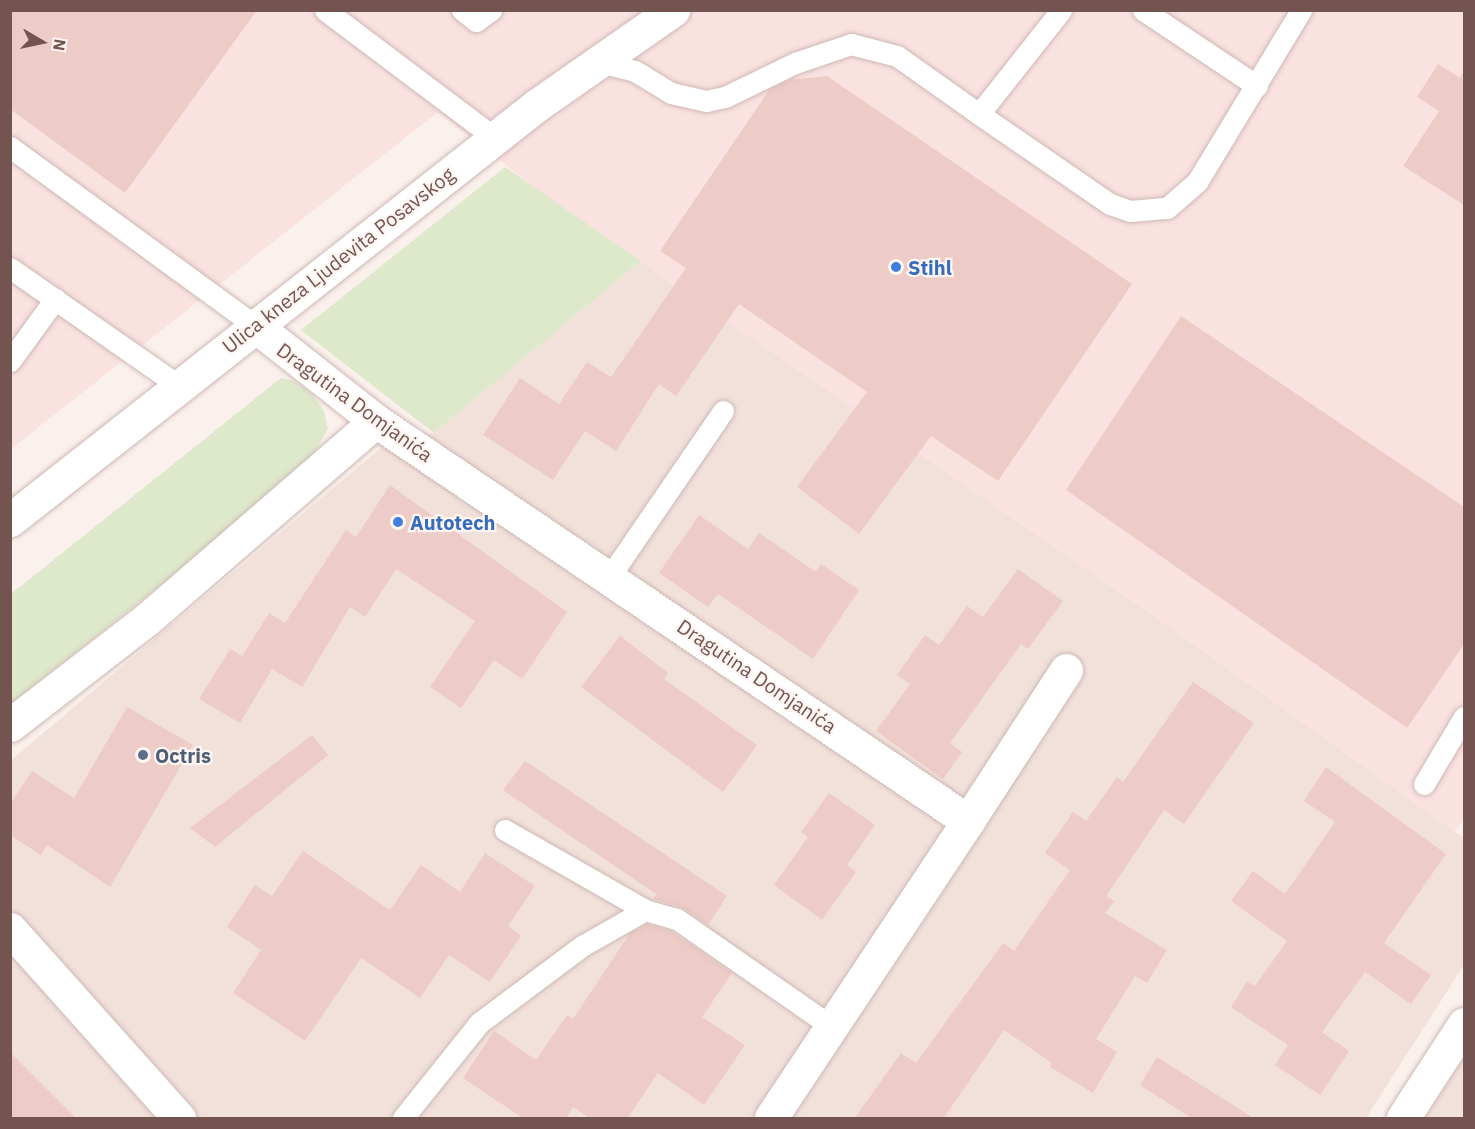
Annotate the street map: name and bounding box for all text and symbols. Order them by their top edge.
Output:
north arrow [12,12,72,72]
text: N [49,38,71,52]
street label: Ulica kneza Ljudevita Posavskog [217,162,459,358]
place label: Stihl [908,255,952,279]
marker: Stihl [889,260,903,274]
street label: Dragutina Domjanića [272,337,438,467]
place label: Autotech [410,510,495,534]
marker: Autotech [391,515,405,529]
street label: Dragutina Domjanića [673,614,841,738]
place label: Octris [155,743,211,767]
marker: Octris [136,748,150,762]

